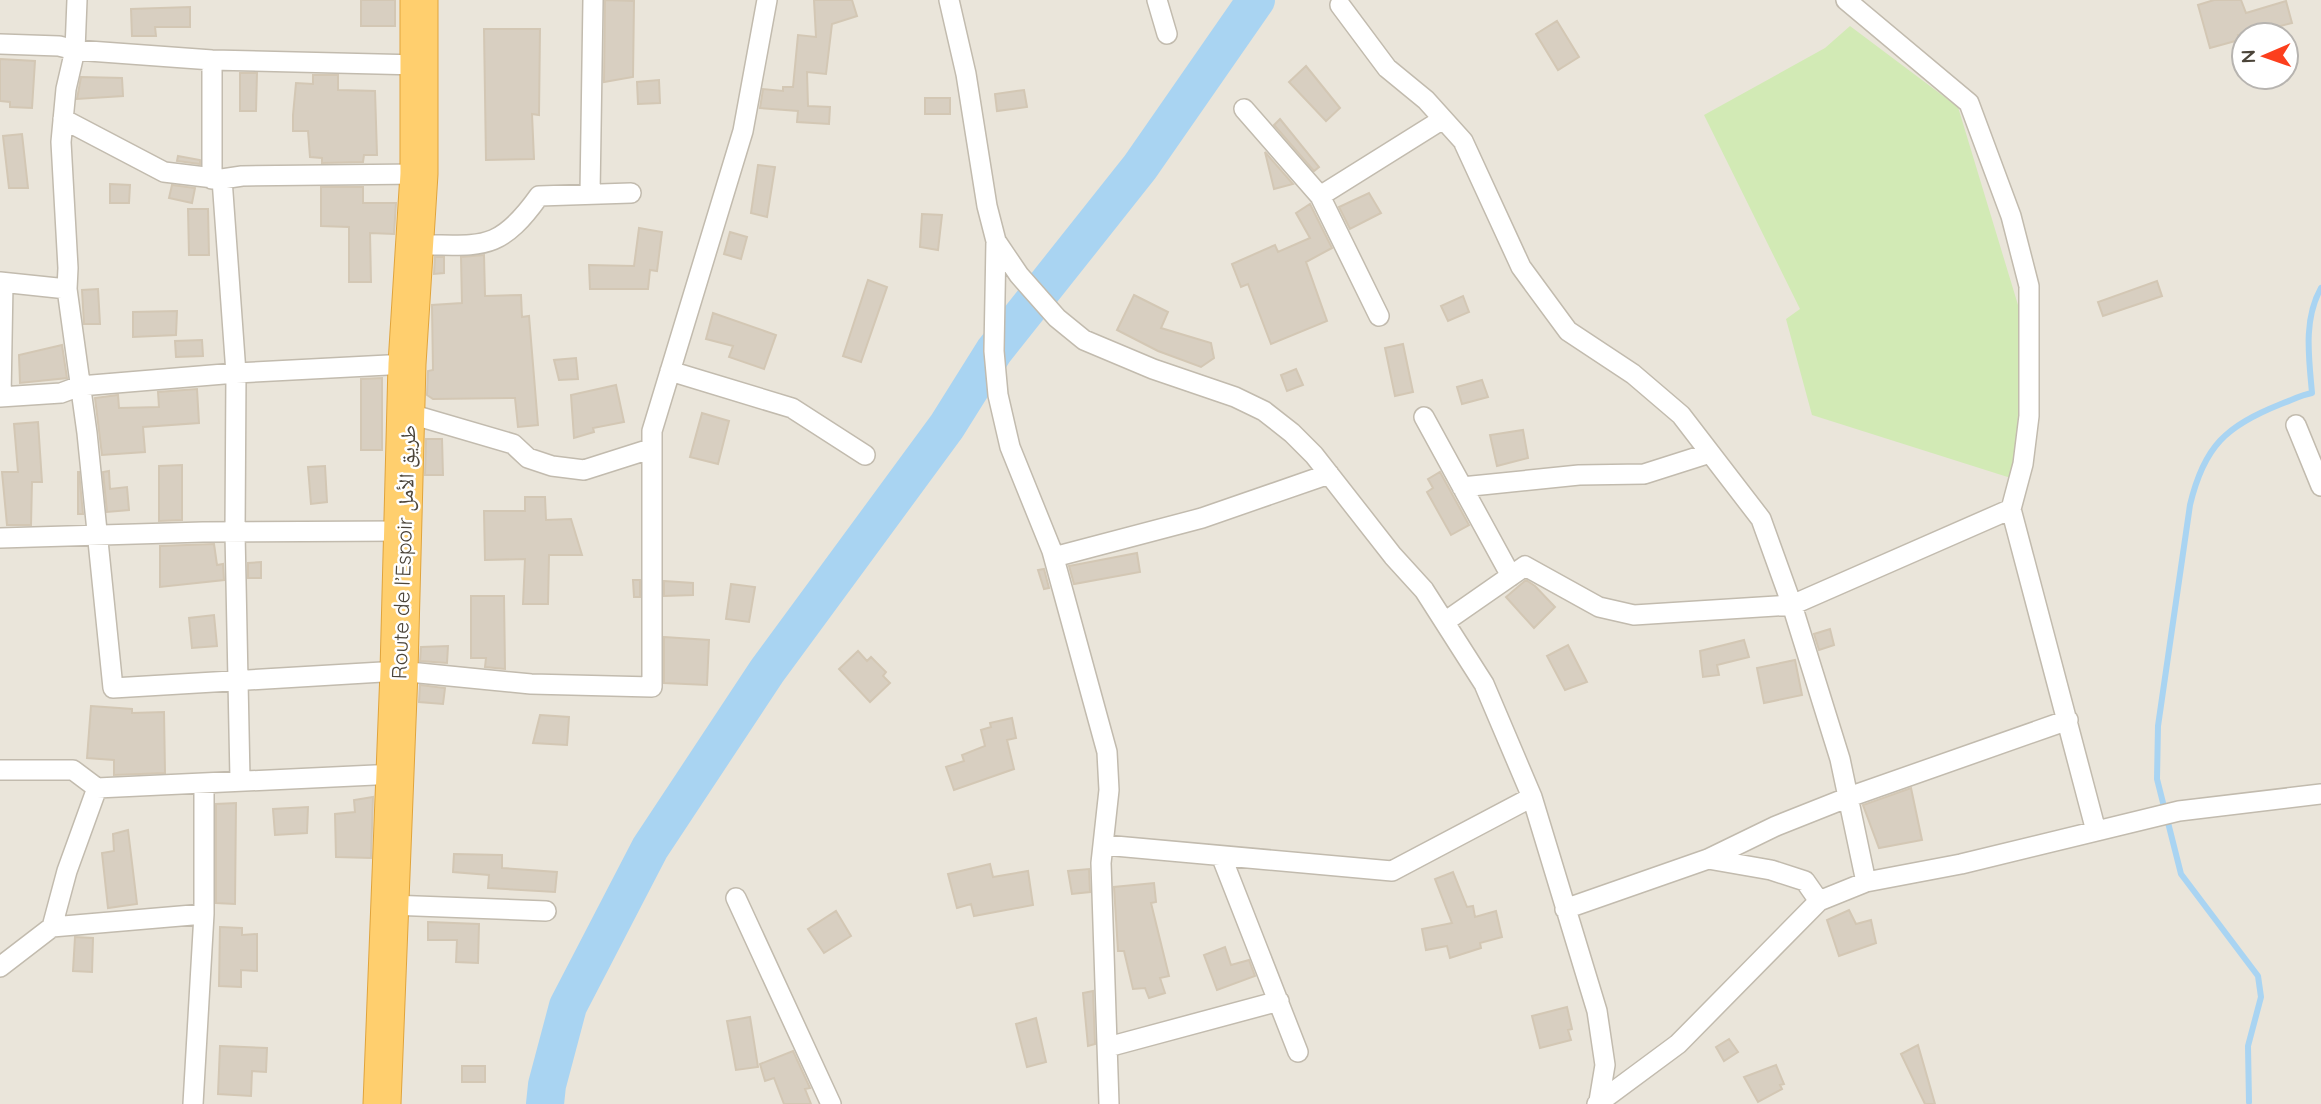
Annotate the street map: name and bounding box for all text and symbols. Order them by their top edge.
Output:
north arrow [2230,21,2300,91]
text: N [2236,49,2260,64]
street label: Route de l’Espoir طريق الأمل [386,424,421,680]

